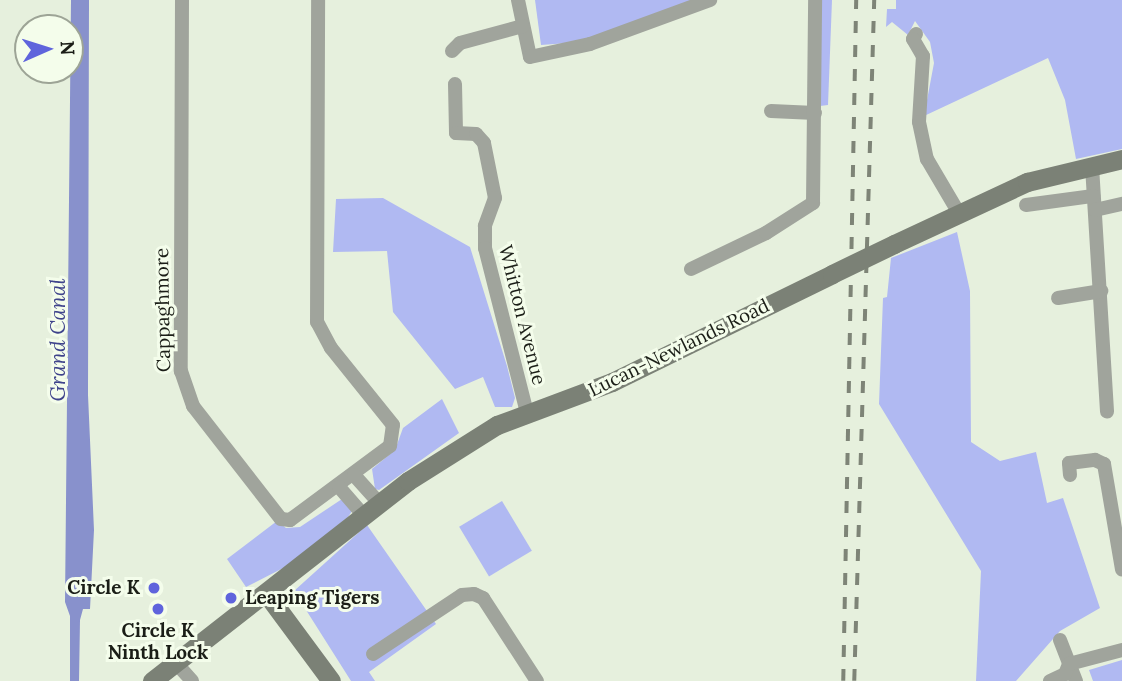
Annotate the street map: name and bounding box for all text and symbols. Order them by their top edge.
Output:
north arrow [14,14,84,84]
text: N [56,40,80,56]
street label: Whitton Avenue [494,243,550,387]
street label: Cappaghmore [151,248,175,372]
water label: Grand Canal [45,279,71,401]
street label: Lucan-Newlands Road [585,294,773,402]
place label: Circle K [67,577,140,599]
marker: Circle K [146,580,162,596]
place label: Leaping Tigers [245,587,379,609]
marker: Leaping Tigers [223,590,239,606]
marker: Circle K Ninth Lock [150,601,166,617]
place label: Circle K Ninth Lock [108,620,208,664]

